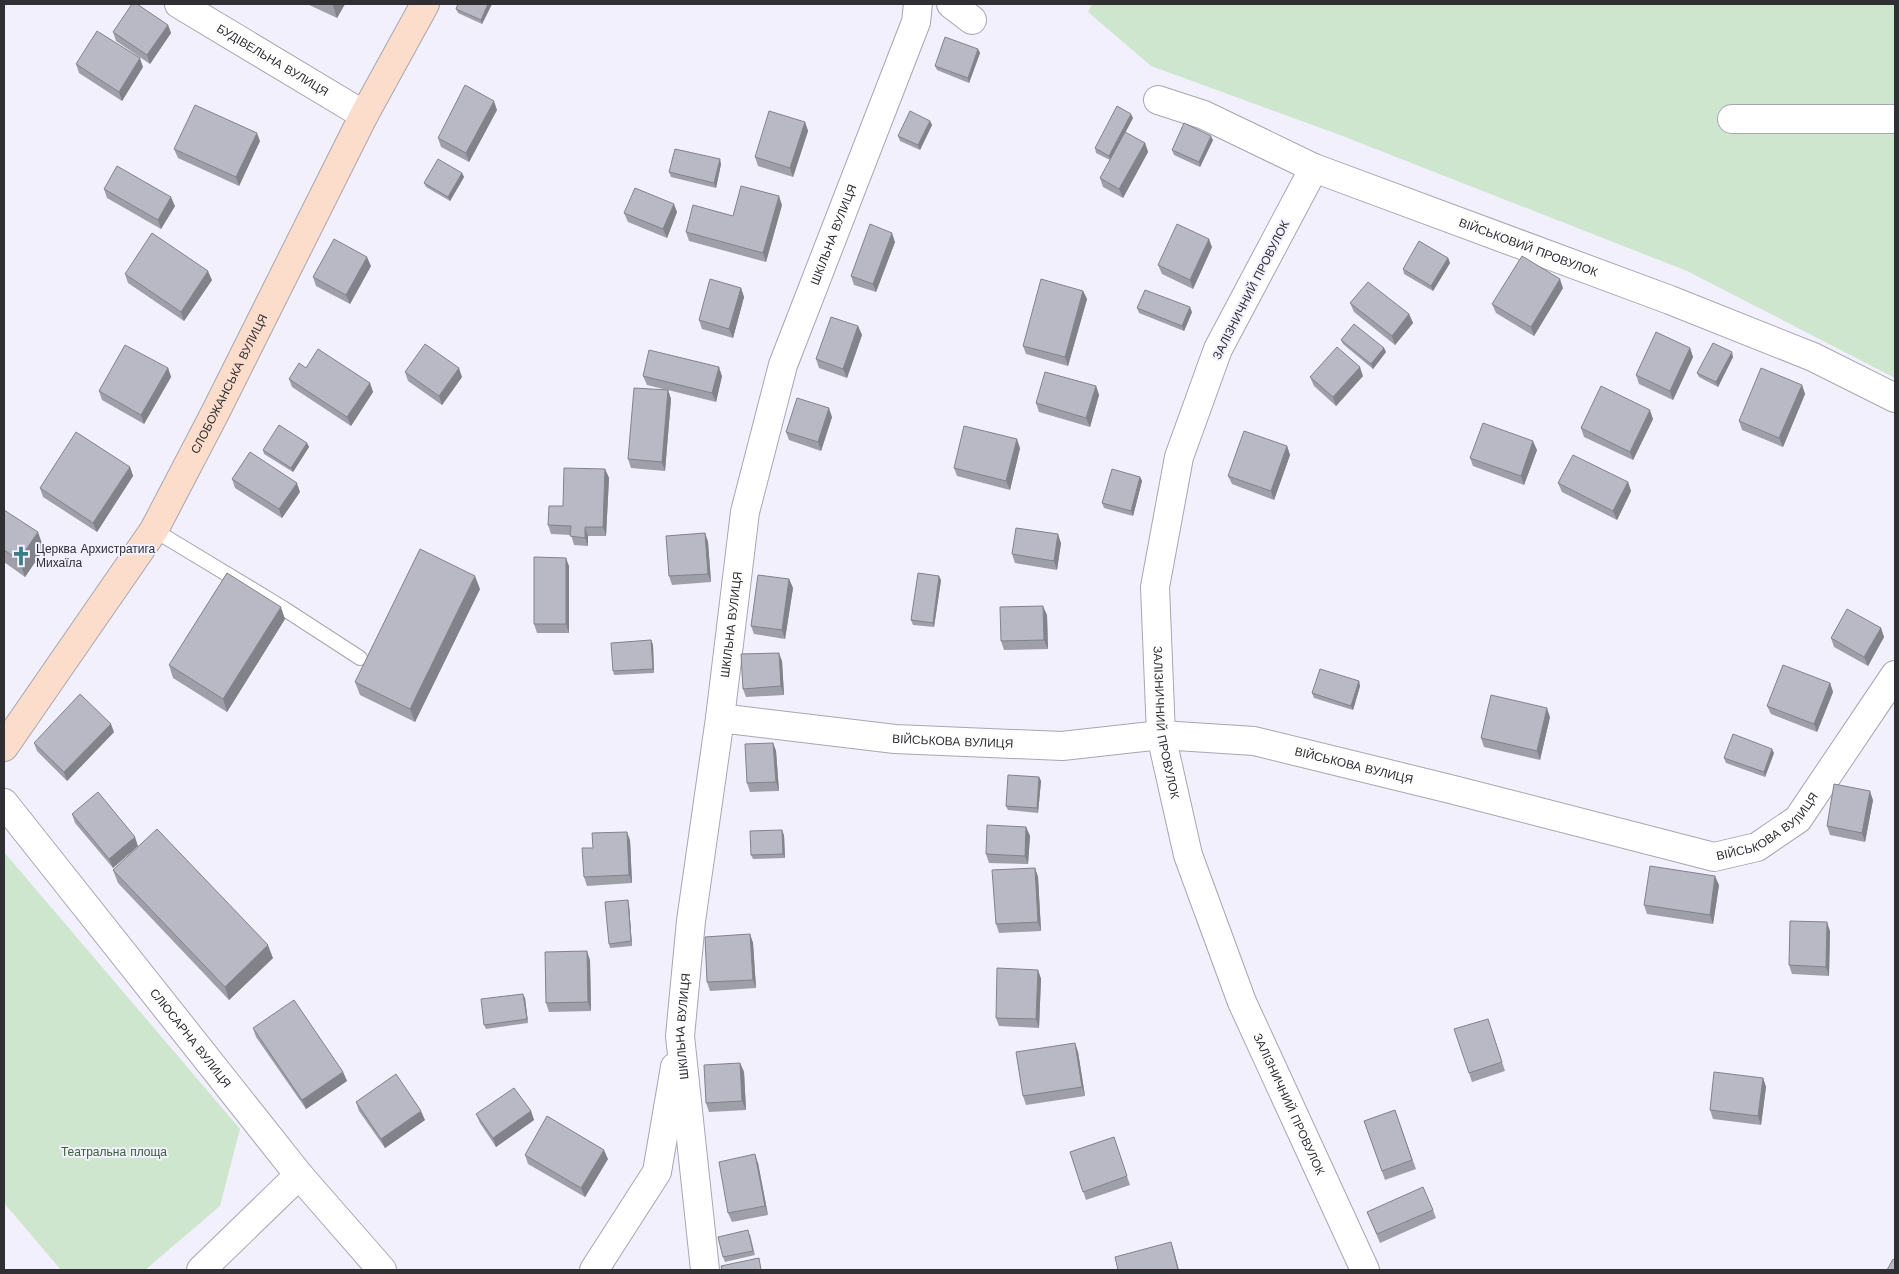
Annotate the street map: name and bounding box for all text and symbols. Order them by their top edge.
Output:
street label: БУДІВЕЛЬНА ВУЛИЦЯ [214,21,331,99]
street label: ШКІЛЬНА ВУЛИЦЯ [808,182,859,287]
street label: ВІЙСЬКОВИЙ ПРОВУЛОК [1457,215,1600,280]
street label: ЗАЛІЗНИЧНИЙ ПРОВУЛОК [1209,218,1292,362]
street label: СЛОБОЖАНСЬКА ВУЛИЦЯ [188,312,270,456]
place label: Церква Архистратига Михаїла [36,542,156,570]
church icon: Церква Архистратига Михаїла [10,545,32,567]
street label: ШКІЛЬНА ВУЛИЦЯ [718,571,745,678]
street label: ЗАЛІЗНИЧНИЙ ПРОВУЛОК [1150,646,1182,800]
street label: ВІЙСЬКОВА ВУЛИЦЯ [892,731,1014,751]
street label: ВІЙСЬКОВА ВУЛИЦЯ [1293,744,1414,787]
street label: ВІЙСЬКОВА ВУЛИЦЯ [1715,790,1821,863]
street label: ШКІЛЬНА ВУЛИЦЯ [673,973,693,1080]
street label: СЛЮСАРНА ВУЛИЦЯ [147,986,234,1090]
street label: ЗАЛІЗНИЧНИЙ ПРОВУЛОК [1250,1031,1327,1177]
park label: Театральна площа [61,1145,167,1159]

